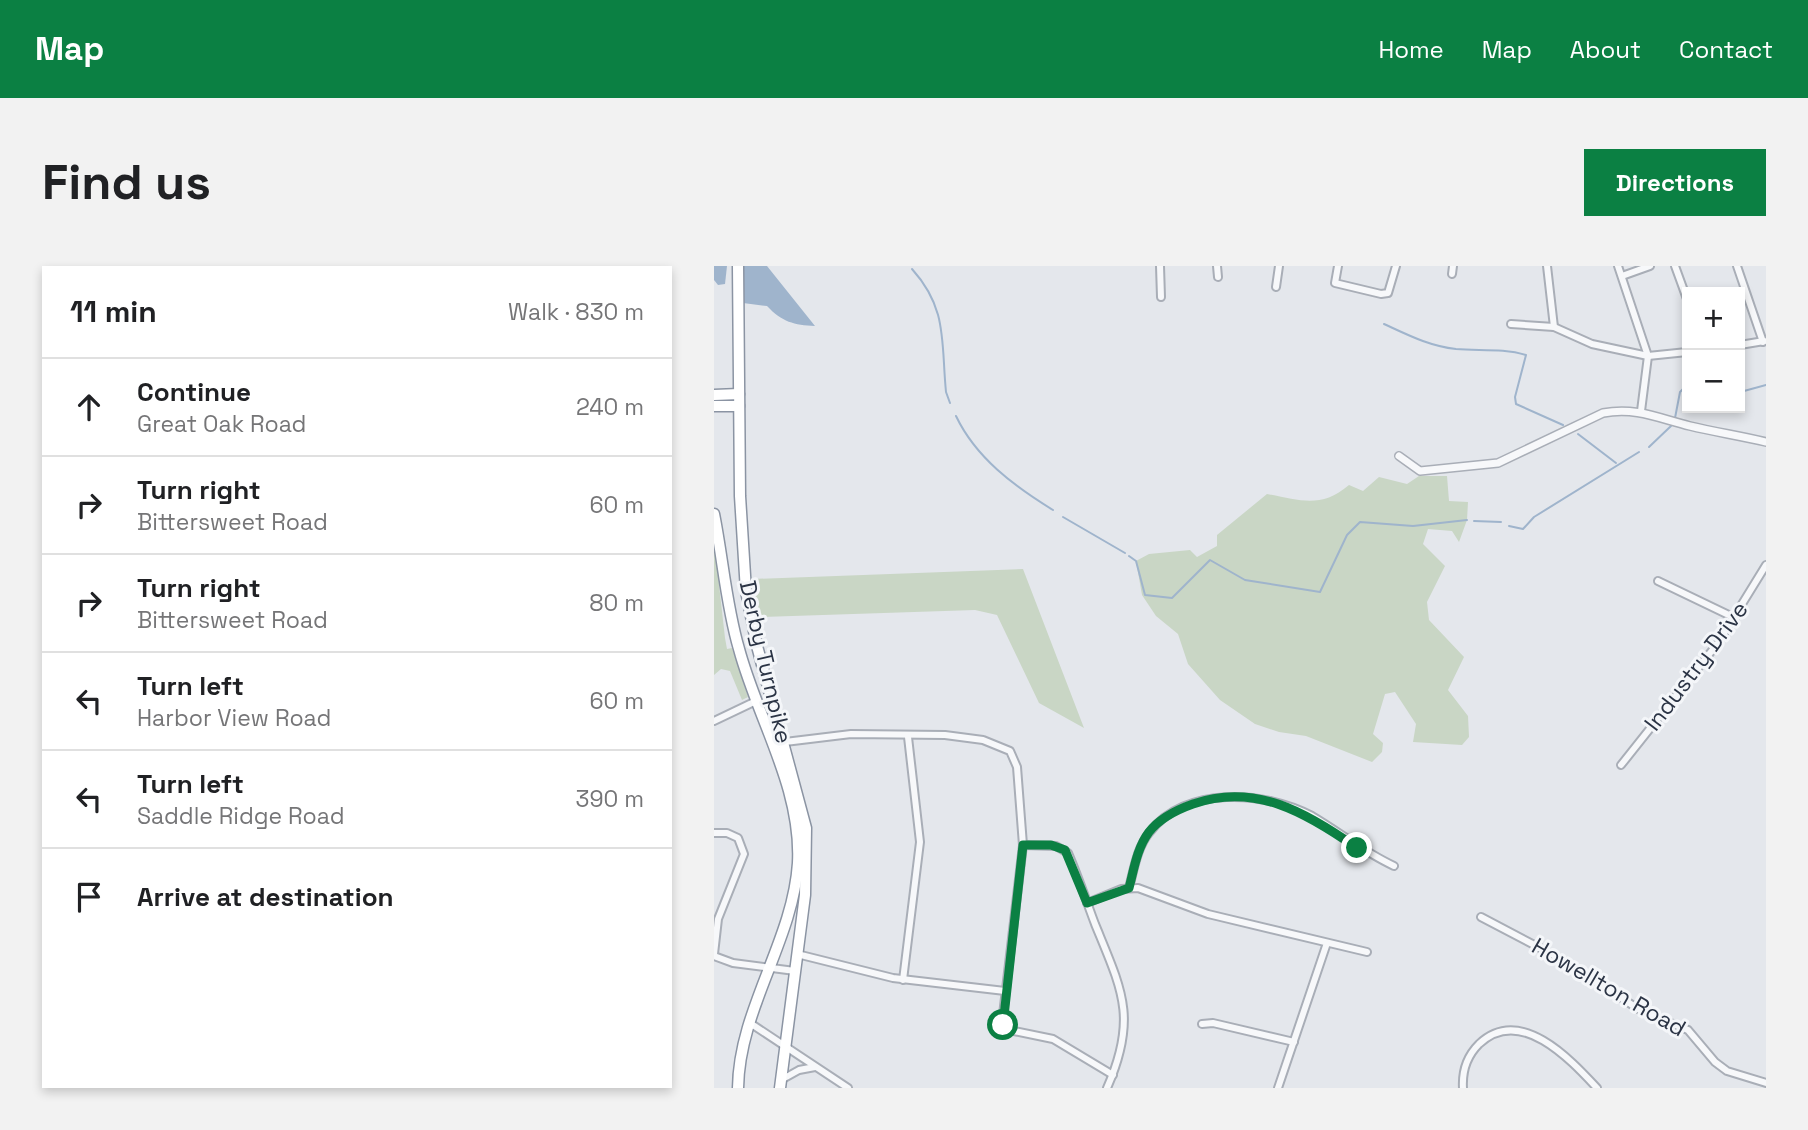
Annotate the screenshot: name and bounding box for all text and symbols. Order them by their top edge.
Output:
text: Map [35,28,104,70]
text: Home [1378,34,1444,65]
text: Map [1482,34,1532,65]
text: About [1570,34,1641,65]
text: Contact [1679,34,1773,65]
button: Directions [1584,149,1766,216]
text: Find us [42,151,211,213]
map controls [1682,287,1745,413]
button: + [1682,287,1745,350]
text: 11 min [70,292,157,331]
text: Walk · 830 m [508,297,644,327]
button: − [1682,350,1745,413]
text: Continue [137,375,251,409]
icon: ahead [70,388,108,426]
text: 240 m [576,392,644,422]
text: Great Oak Road [137,409,306,439]
text: Turn right [137,473,261,507]
icon: right [70,486,108,524]
text: 60 m [589,490,644,520]
text: Bittersweet Road [137,507,328,537]
text: Turn right [137,571,261,605]
street label: Derby Turnpike [733,578,799,746]
icon: right [70,584,108,622]
text: 80 m [589,588,644,618]
street label: Industry Drive [1637,595,1755,737]
text: Bittersweet Road [137,605,328,635]
text: Turn left [137,669,244,703]
icon: left [70,682,108,720]
text: 60 m [589,686,644,716]
text: Harbor View Road [137,703,331,733]
text: Turn left [137,767,244,801]
icon: left [70,780,108,818]
text: 390 m [576,784,644,814]
text: Saddle Ridge Road [137,801,345,831]
route end [1341,832,1372,863]
icon: arrive [70,878,108,916]
text: Arrive at destination [137,880,394,914]
street label: Howellton Road [1527,931,1691,1043]
route start [987,1009,1018,1040]

